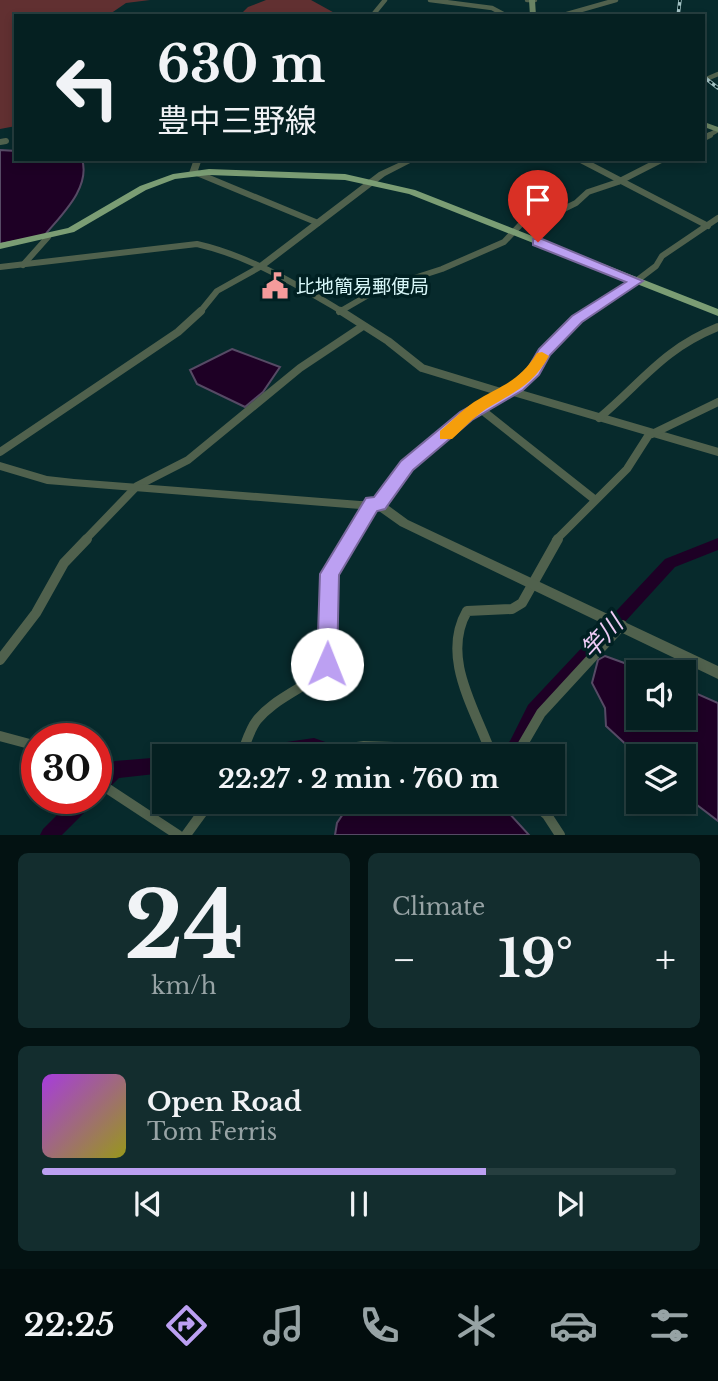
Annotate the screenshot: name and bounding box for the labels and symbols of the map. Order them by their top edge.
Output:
pin [508,170,568,242]
public building icon: 比地簡易郵便局 [260,271,290,301]
place label: 比地簡易郵便局 [296,275,429,298]
water label: 竿川 [575,607,631,664]
position arrow [290,627,364,701]
speed limit sign: 30 [21,723,112,814]

